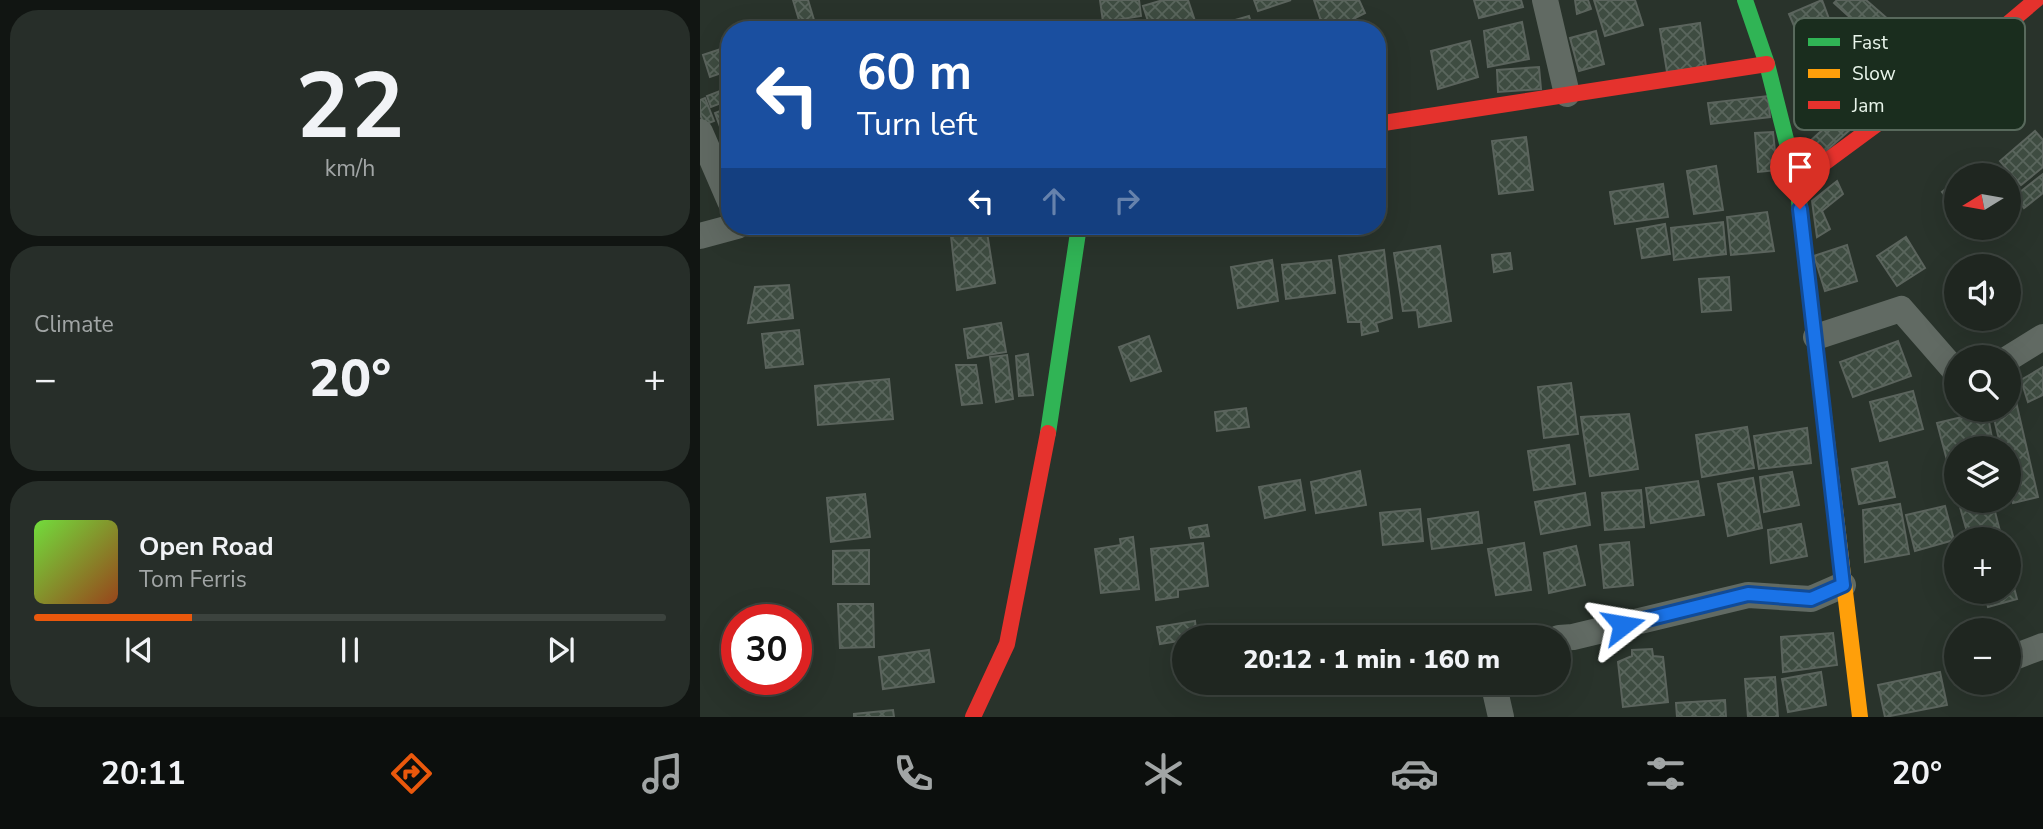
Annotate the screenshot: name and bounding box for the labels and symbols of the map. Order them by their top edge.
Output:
legend [1794,18,2025,130]
text: Fast [1852,30,1888,56]
text: Slow [1852,61,1896,87]
text: Jam [1851,93,1885,119]
pin [1770,137,1830,209]
north arrow [1944,163,2021,240]
position arrow [1586,588,1660,662]
speed limit sign: 30 [721,604,812,695]

